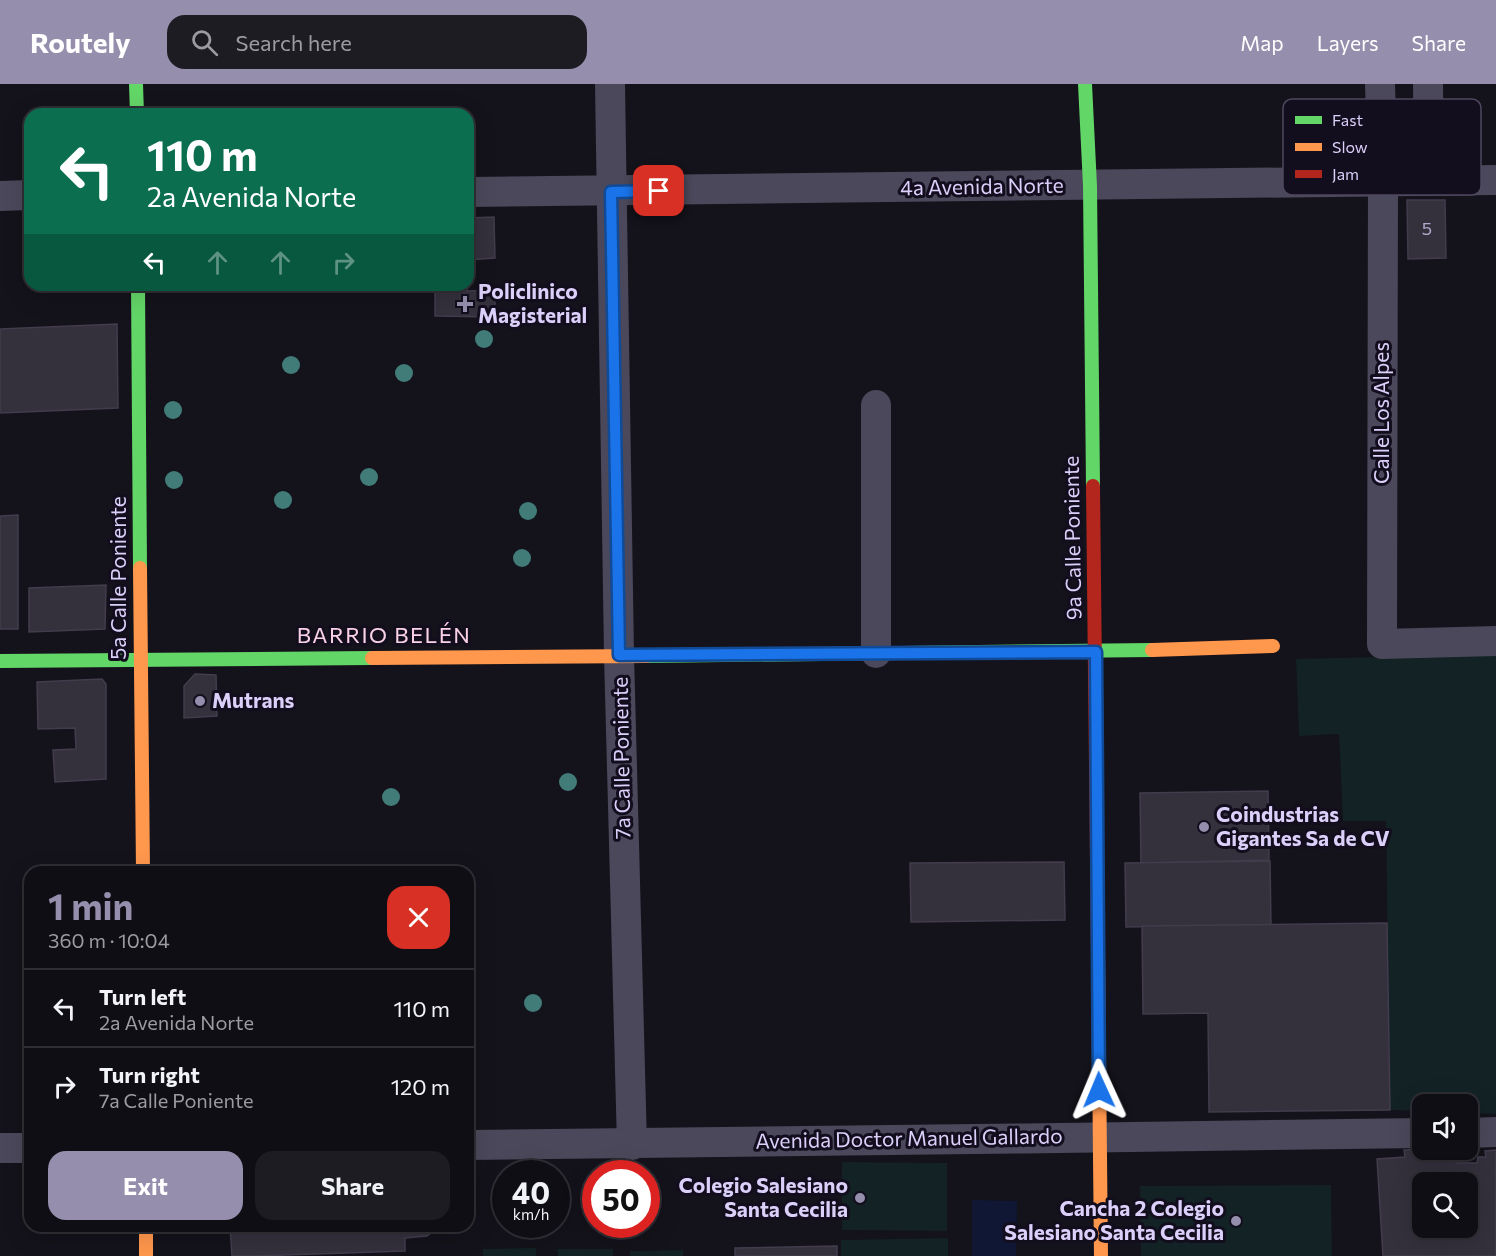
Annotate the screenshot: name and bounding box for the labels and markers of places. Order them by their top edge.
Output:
pin [633,165,684,216]
place label: Policlinico Magisterial [478,278,587,327]
marker: Policlinico Magisterial [456,295,474,313]
place label: Mutrans [212,687,295,712]
marker: Mutrans [193,694,207,708]
place label: Coindustrias Gigantes Sa de CV [1216,801,1390,850]
marker: Coindustrias Gigantes Sa de CV [1197,820,1211,834]
place label: Colegio Salesiano Santa Cecilia [679,1172,848,1221]
marker: Colegio Salesiano Santa Cecilia [853,1191,867,1205]
place label: Cancha 2 Colegio Salesiano Santa Cecilia [1004,1195,1224,1244]
marker: Cancha 2 Colegio Salesiano Santa Cecilia [1229,1214,1243,1228]

